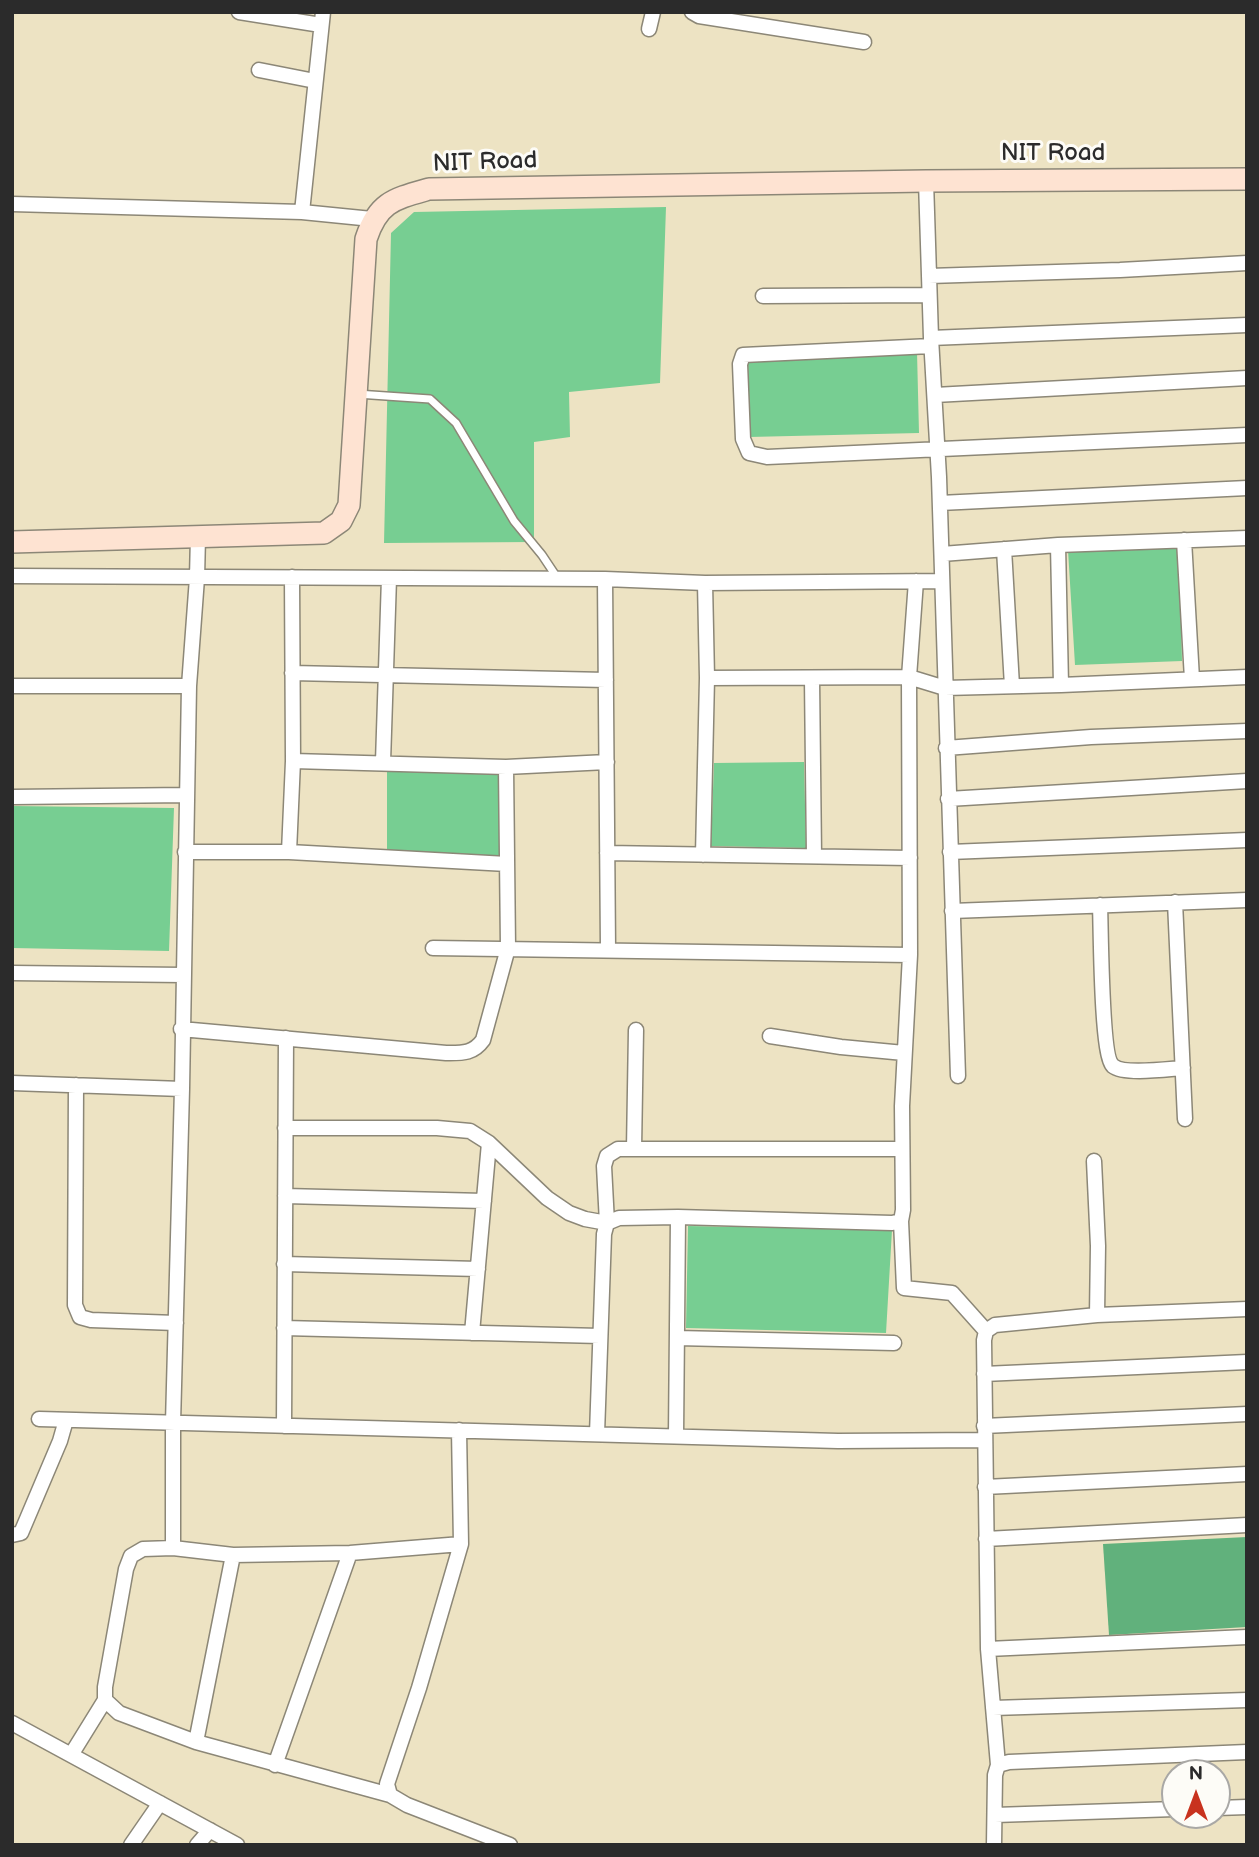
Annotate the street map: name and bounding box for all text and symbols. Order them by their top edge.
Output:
street label: NIT Road [1001,140,1105,168]
street label: NIT Road [432,147,538,179]
north arrow [1161,1759,1231,1829]
text: N [1189,1763,1203,1786]

